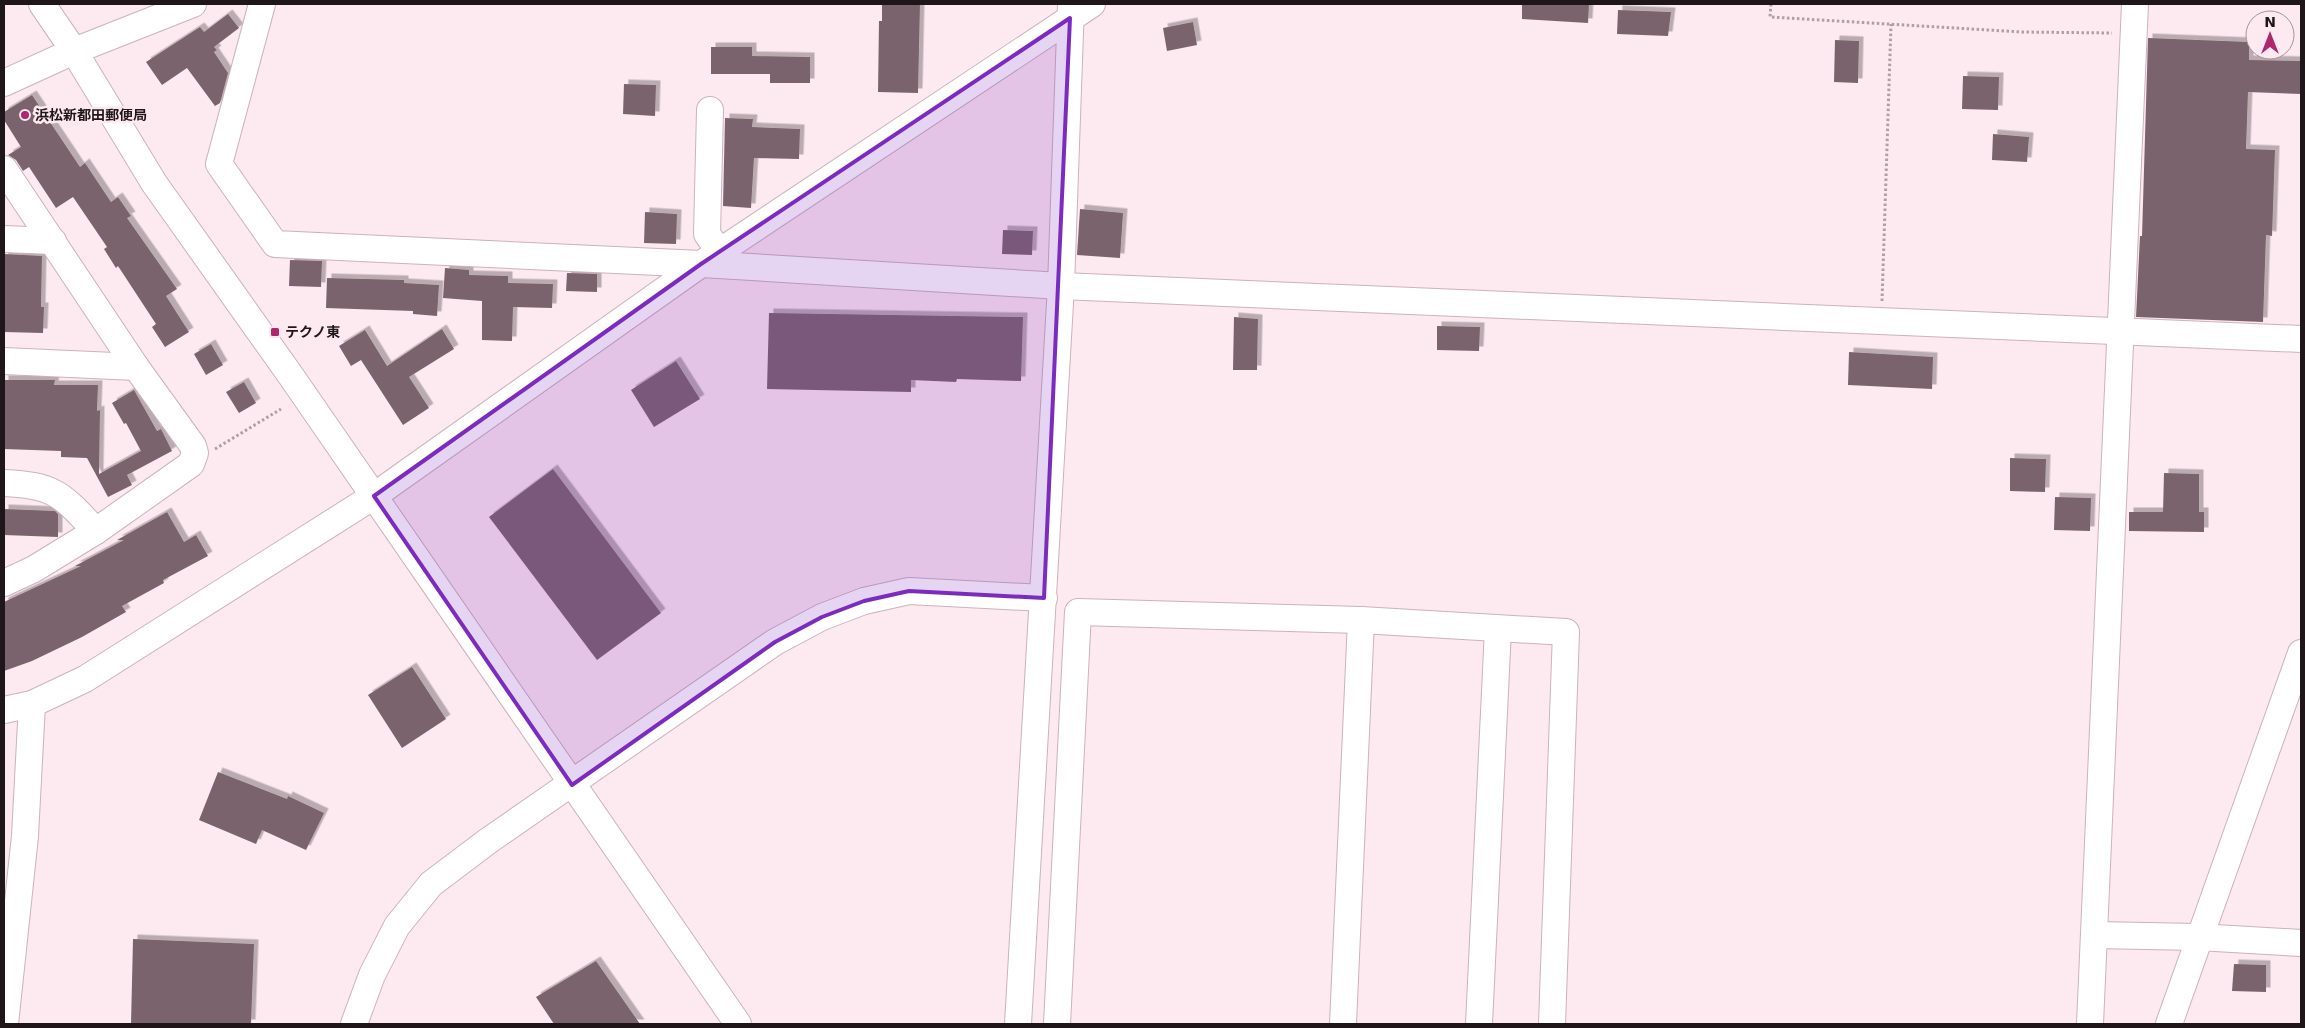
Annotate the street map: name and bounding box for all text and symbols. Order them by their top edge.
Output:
north arrow [2245,10,2295,60]
text: N [2264,14,2276,30]
place label: 浜松新都田郵便局 [35,107,147,123]
marker: 浜松新都田郵便局 [19,109,31,121]
place label: テクノ東 [285,324,340,340]
marker: テクノ東 [269,326,281,338]

